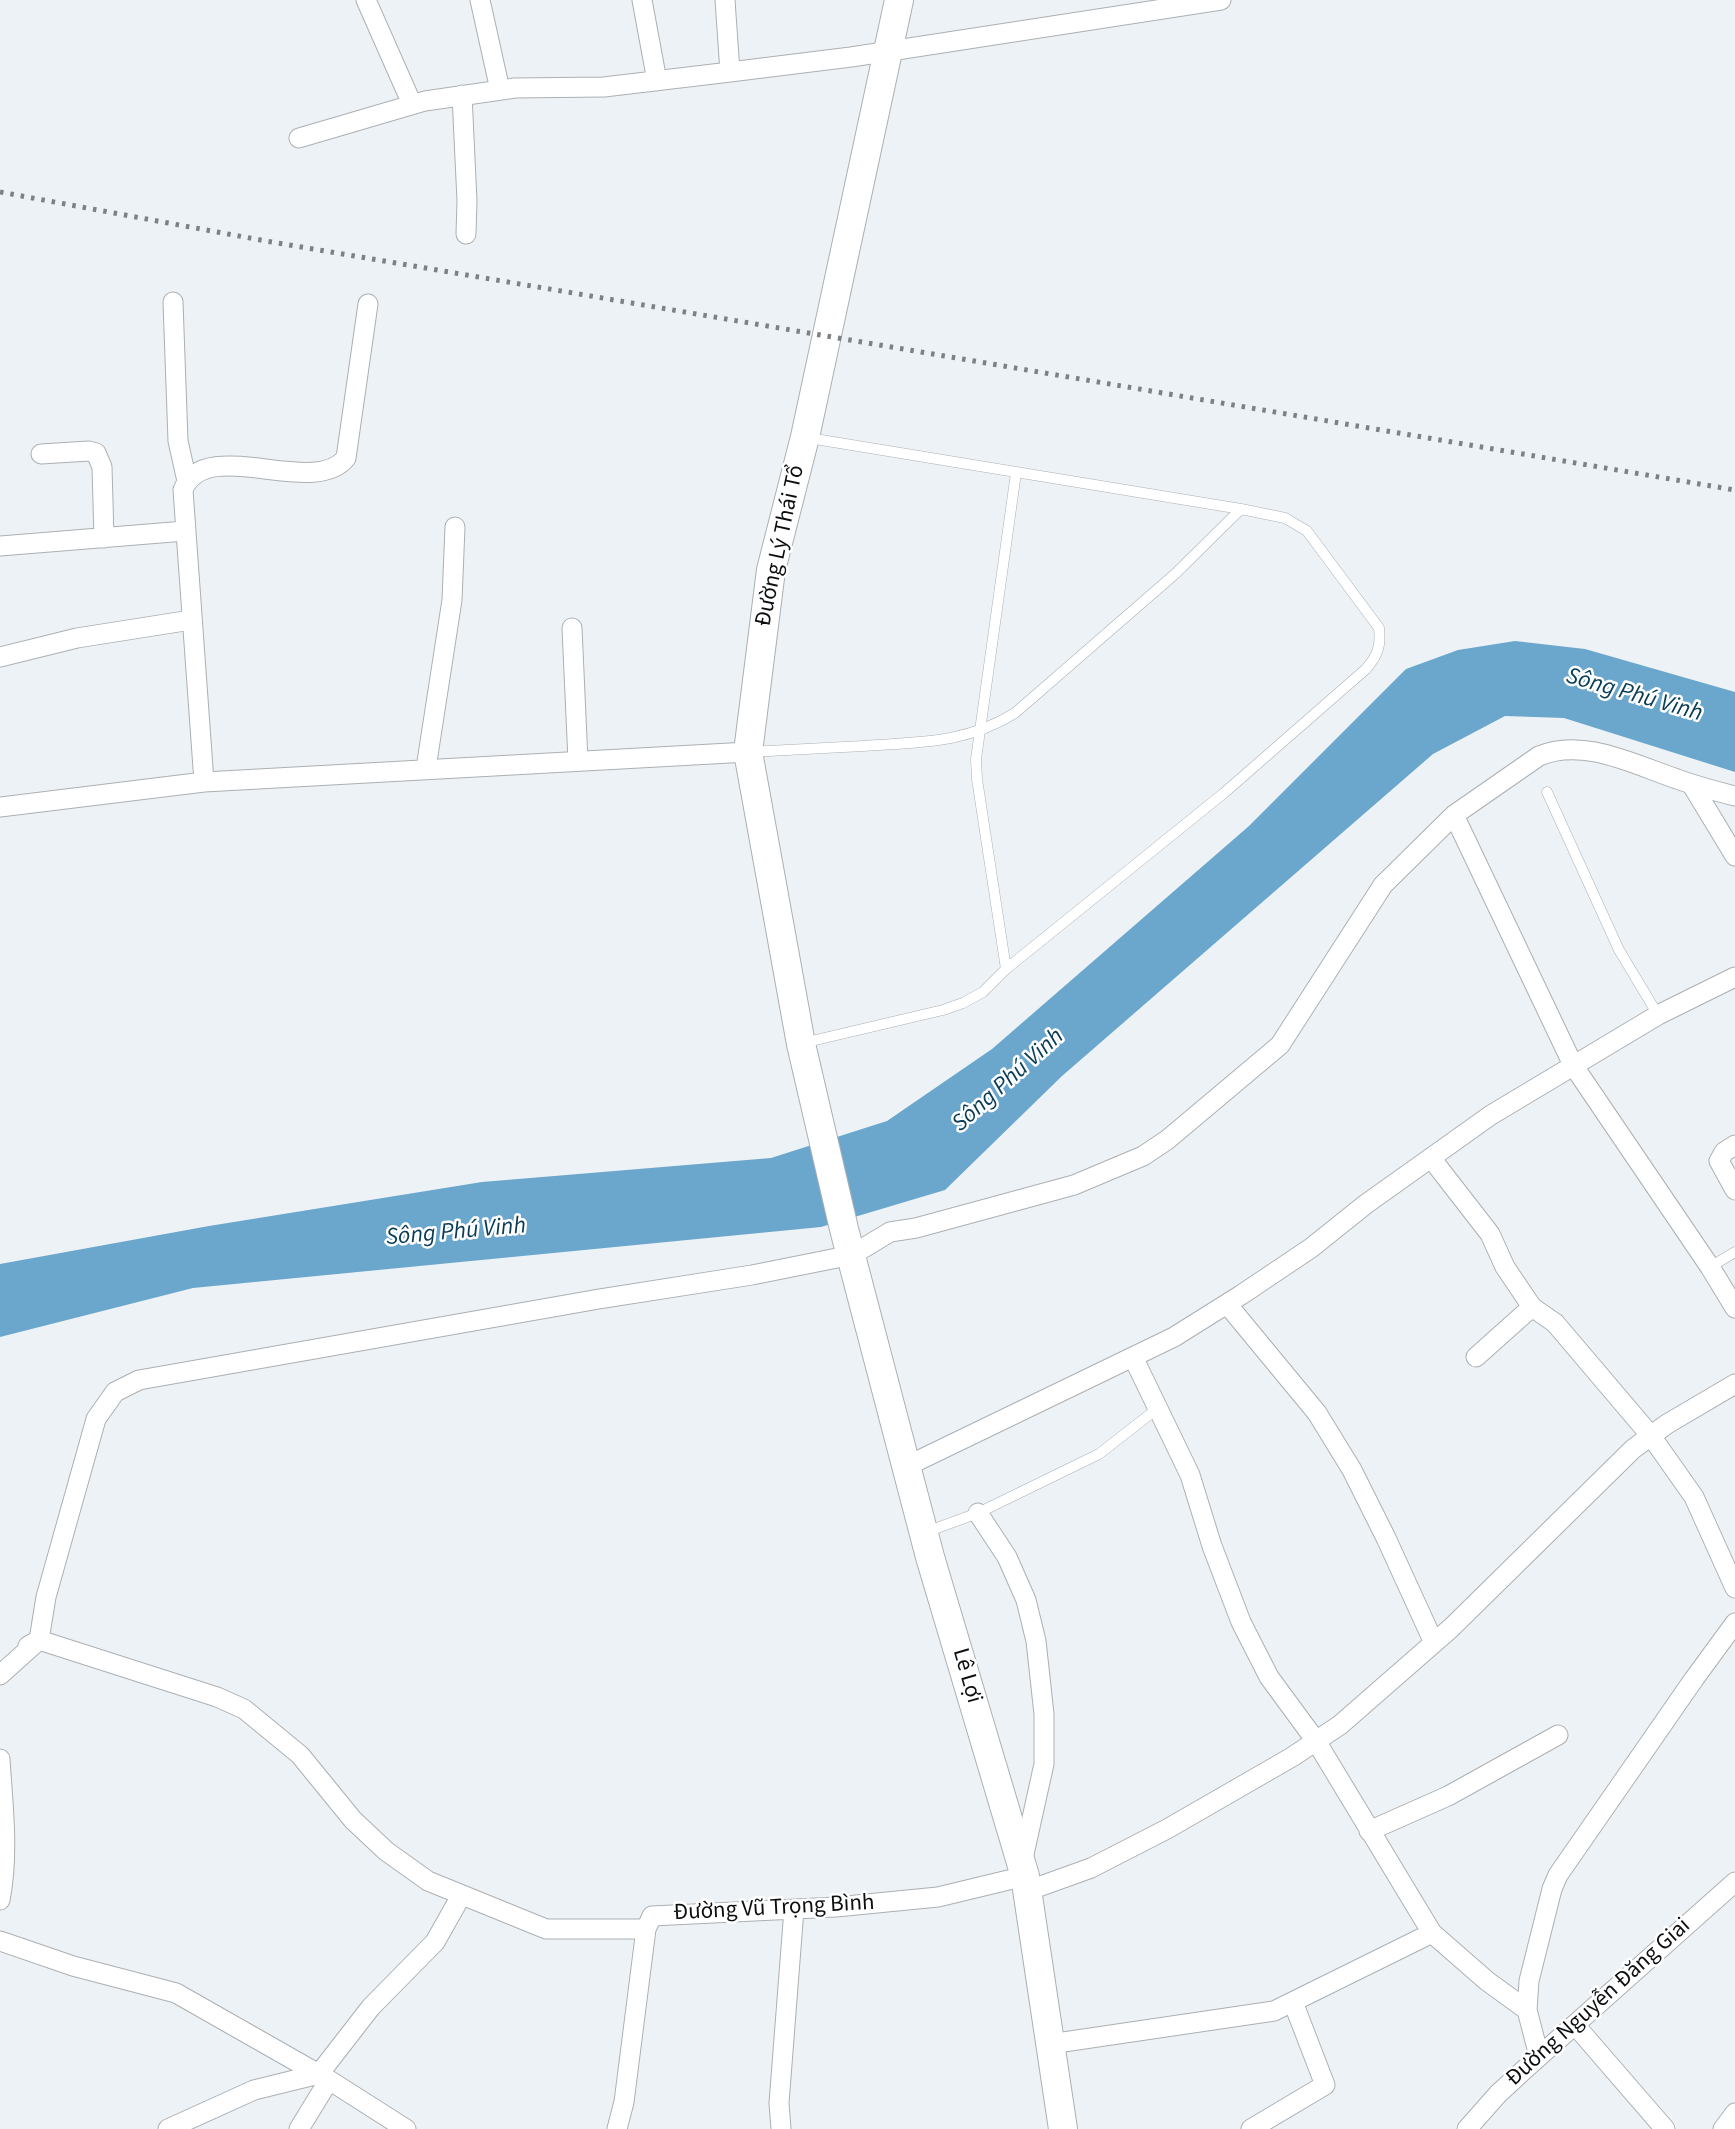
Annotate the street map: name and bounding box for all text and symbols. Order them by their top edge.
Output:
street label: Đường Lý Thái Tổ [750,463,812,629]
water label: Sông Phú Vinh [1563,663,1705,729]
water label: Sông Phú Vinh [947,1023,1071,1139]
water label: Sông Phú Vinh [385,1213,527,1253]
street label: Lê Lợi [945,1645,987,1707]
street label: Đường Vũ Trọng Bình [673,1890,875,1928]
street label: Đường Nguyễn Đăng Giai [1501,1913,1697,2093]

